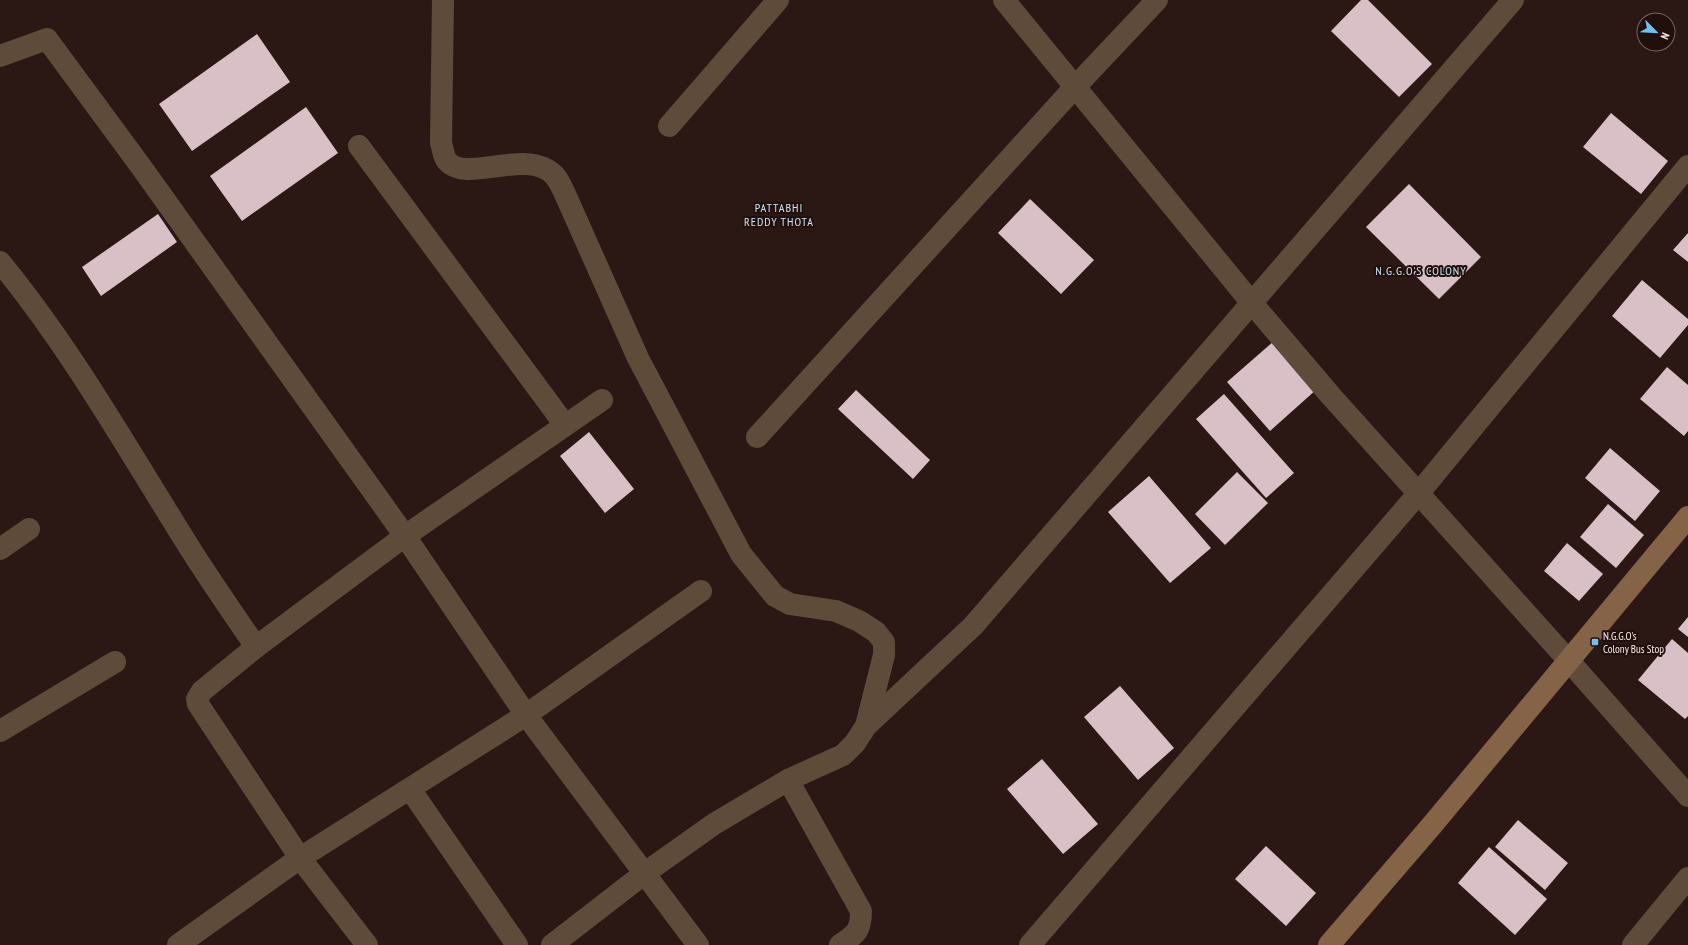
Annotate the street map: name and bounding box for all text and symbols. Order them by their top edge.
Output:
north arrow [1636,12,1676,52]
text: N [1658,31,1673,42]
district label: PATTABHI REDDY THOTA [744,200,814,229]
district label: N.G.G.O'S COLONY [1375,263,1467,278]
place label: N.G.G.O's Colony Bus Stop [1603,629,1664,656]
marker: N.G.G.O's Colony Bus Stop [1590,637,1600,647]

